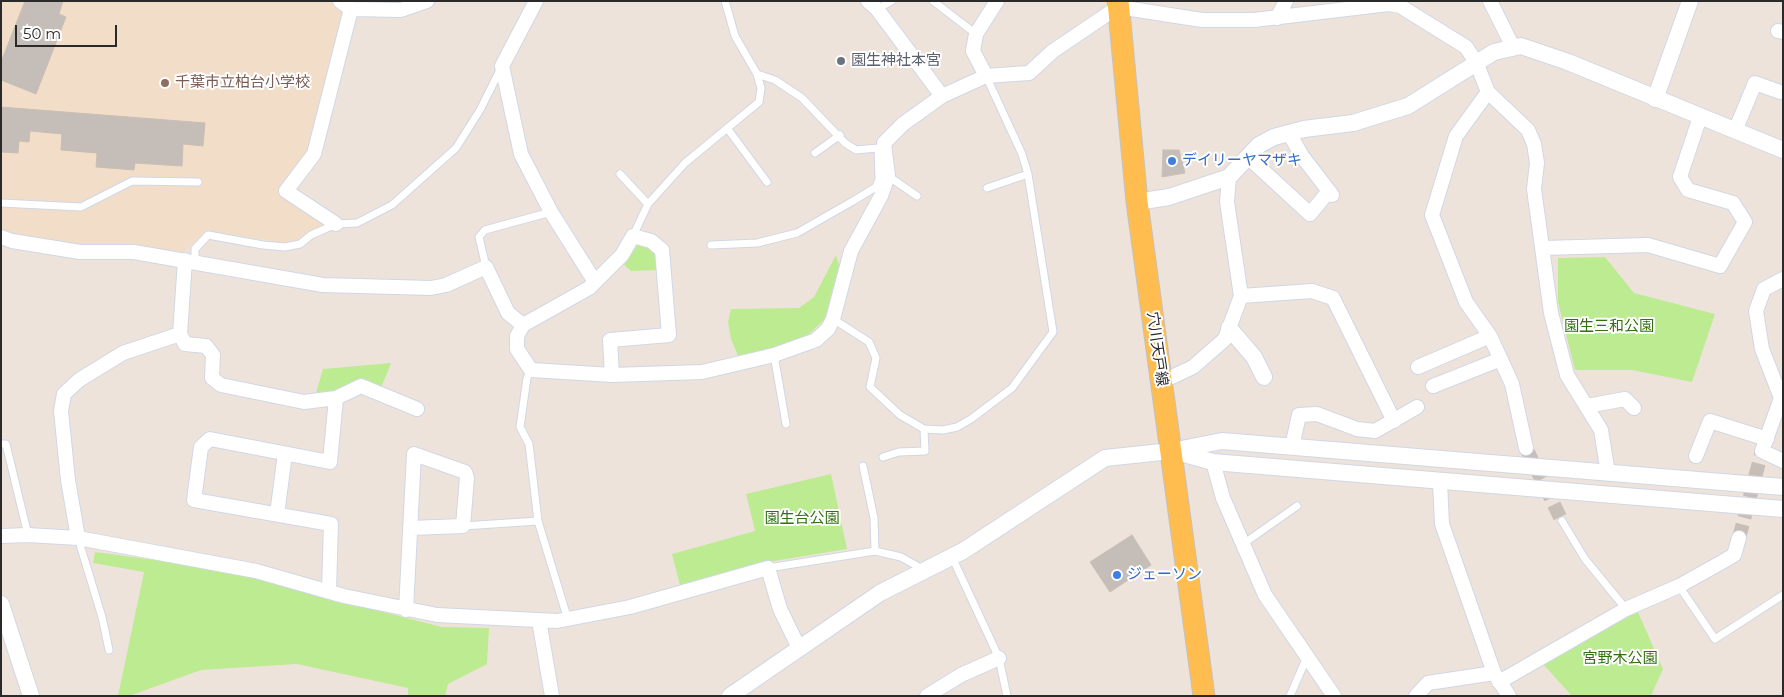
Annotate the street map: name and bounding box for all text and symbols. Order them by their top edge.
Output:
scale bar [18,15,120,47]
text: 50 m [23,24,61,43]
place label: 園生神社本宮 [851,52,941,70]
marker: 園生神社本宮 [835,55,847,67]
place label: 千葉市立柏台小学校 [175,74,310,92]
marker: 千葉市立柏台小学校 [159,77,171,89]
place label: デイリーヤマザキ [1182,152,1302,170]
marker: デイリーヤマザキ [1166,155,1178,167]
street label: 穴川天戸線 [1143,311,1171,387]
park label: 園生三和公園 [1564,318,1654,336]
park label: 園生台公園 [765,510,839,528]
place label: ジェーソン [1127,566,1202,584]
marker: ジェーソン [1111,569,1123,581]
park label: 宮野木公園 [1583,650,1657,668]

